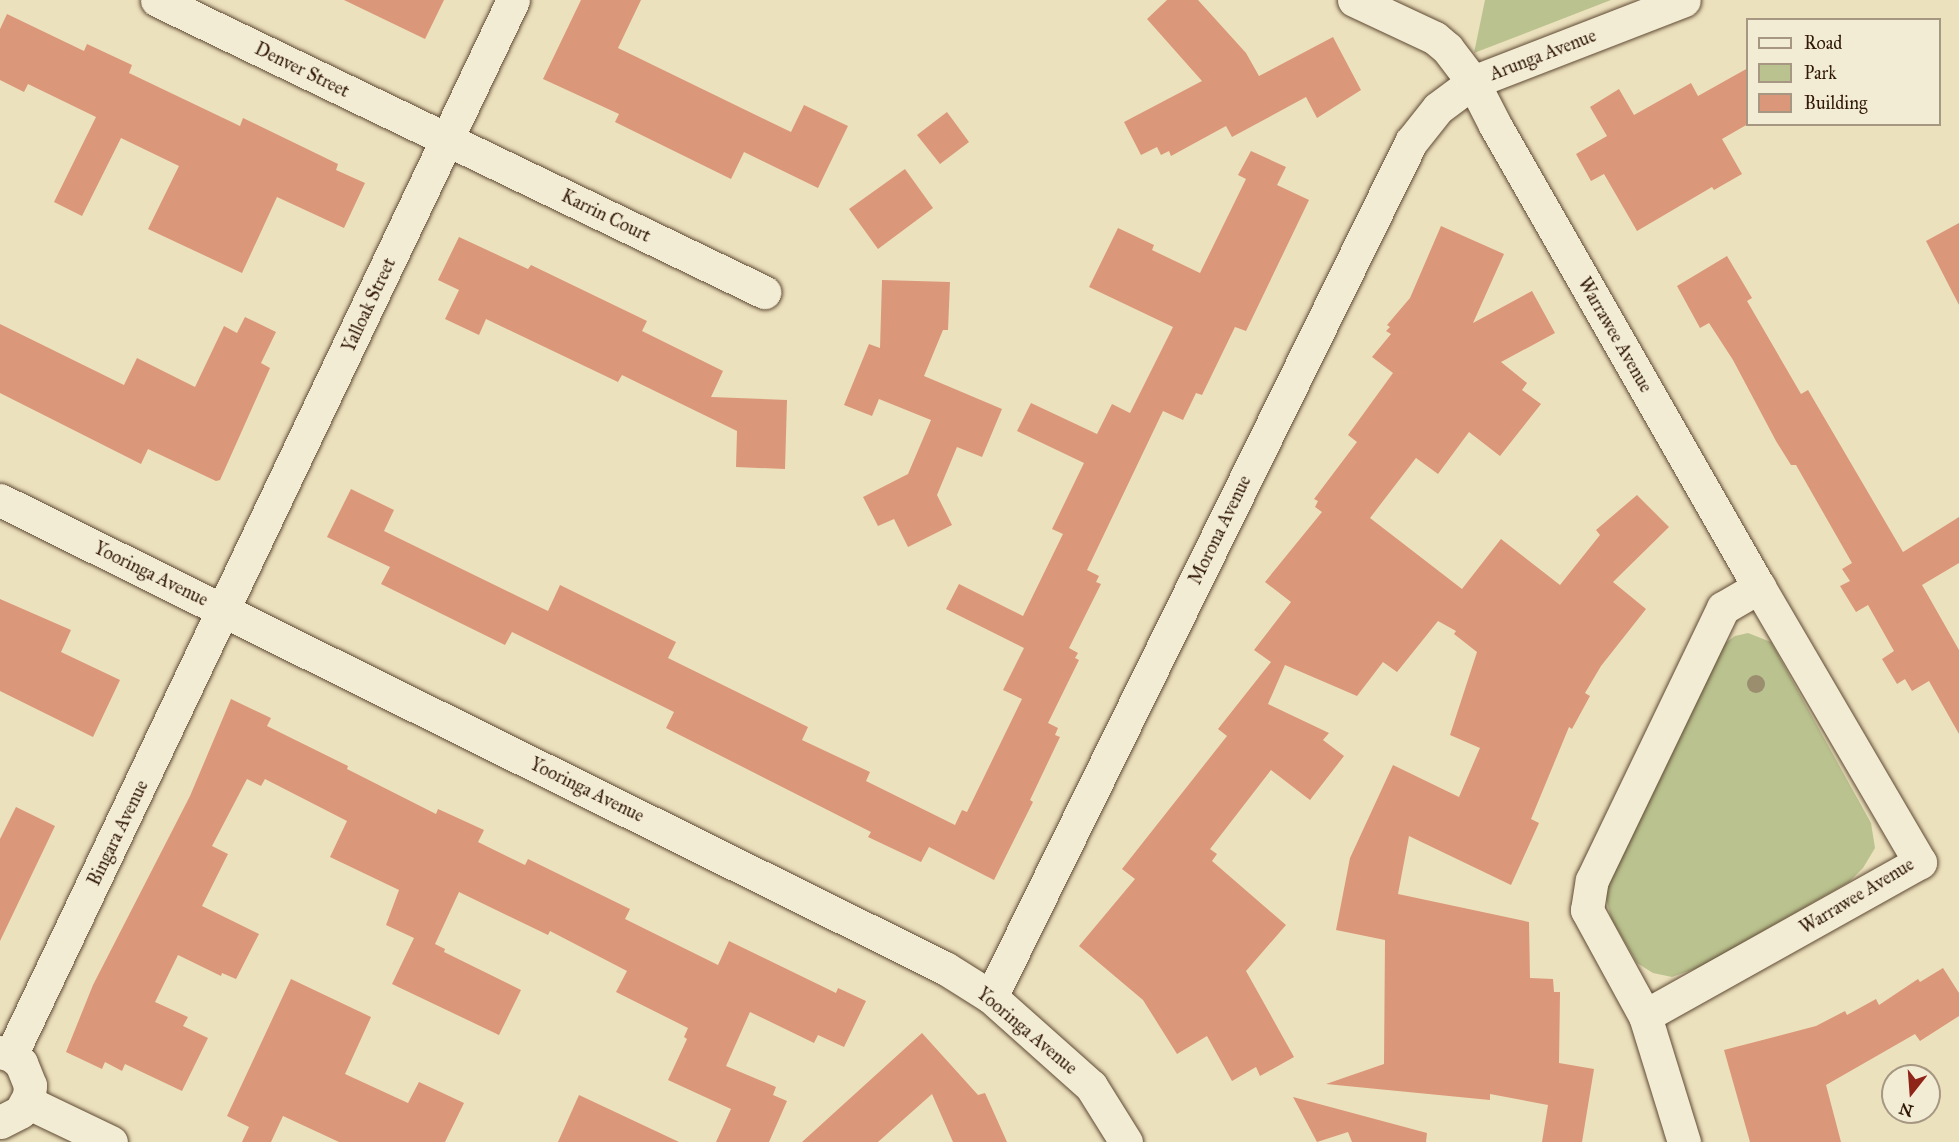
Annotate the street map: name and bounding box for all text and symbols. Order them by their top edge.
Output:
legend [1746,18,1941,126]
street label: Arunga Avenue [1487,25,1599,85]
text: Road [1804,32,1842,54]
street label: Denver Street [251,38,353,102]
text: Park [1804,62,1837,84]
text: Building [1804,92,1867,114]
street label: Karrin Court [558,185,654,247]
street label: Yalloak Street [338,255,400,355]
street label: Warrawee Avenue [1573,274,1657,396]
street label: Morona Avenue [1184,472,1256,588]
street label: Yooringa Avenue [91,537,211,611]
street label: Yooringa Avenue [527,753,647,827]
street label: Bingara Avenue [83,777,153,889]
street label: Warrawee Avenue [1796,853,1918,939]
street label: Yooringa Avenue [973,983,1081,1079]
north arrow [1881,1064,1941,1124]
text: N [1897,1099,1915,1121]

